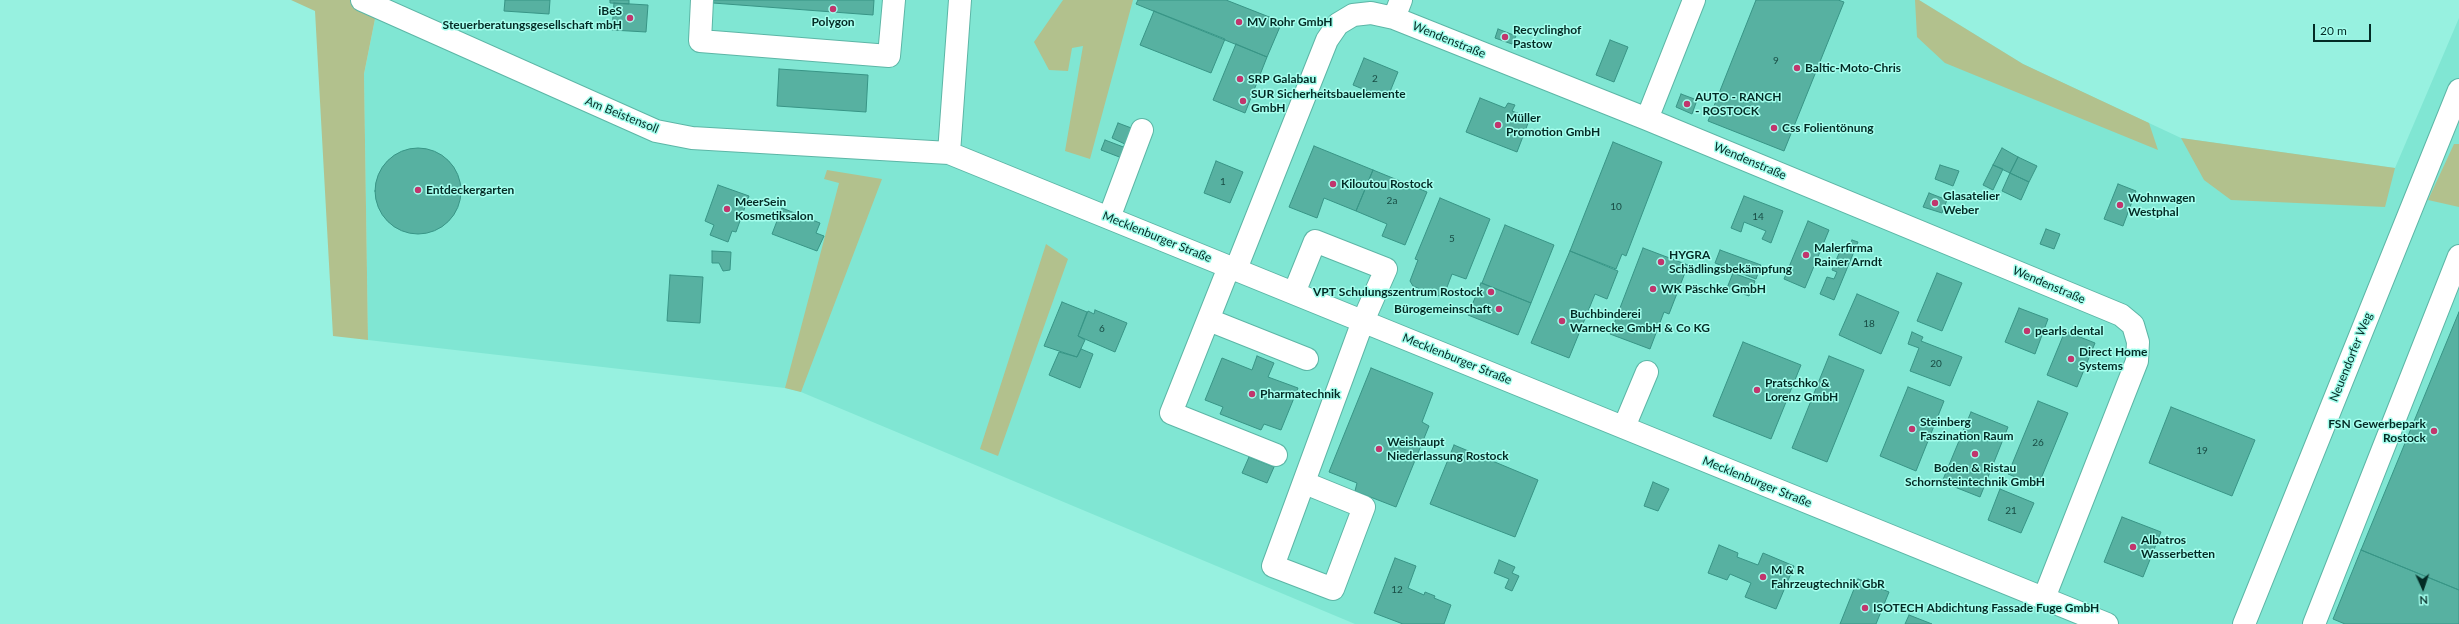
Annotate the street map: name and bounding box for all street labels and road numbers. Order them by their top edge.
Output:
street label: Wendenstraße [1410,19,1488,61]
street label: Am Beistensoll [583,94,661,136]
street label: Wendenstraße [1711,139,1789,183]
street label: Mecklenburger Straße [1100,208,1214,266]
street label: Wendenstraße [2010,263,2088,307]
street label: Neuendorfer Weg [2327,310,2375,404]
street label: Mecklenburger Straße [1400,330,1514,388]
street label: Mecklenburger Straße [1700,453,1814,511]

